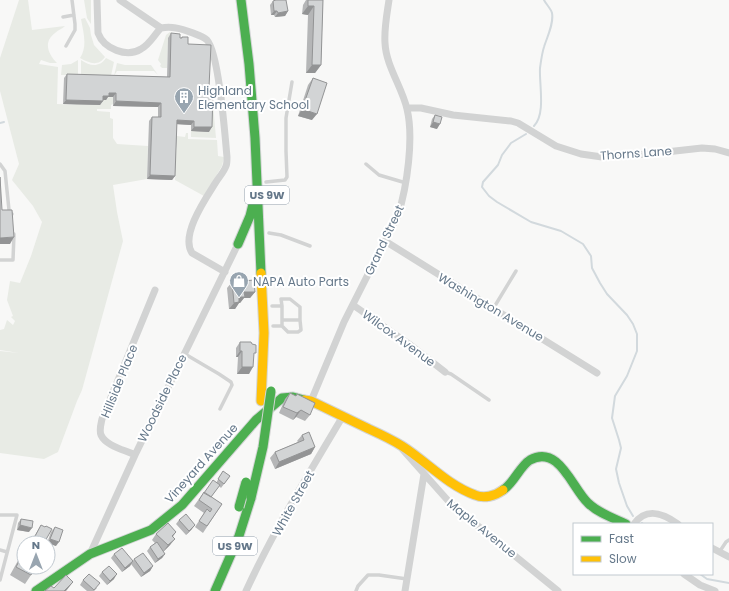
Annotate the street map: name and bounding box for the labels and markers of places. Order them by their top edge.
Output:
place label: Highland Elementary School [198,82,309,113]
building icon: Highland Elementary School [173,86,195,114]
shop icon: NAPA Auto Parts [228,270,250,298]
place label: NAPA Auto Parts [253,273,349,290]

